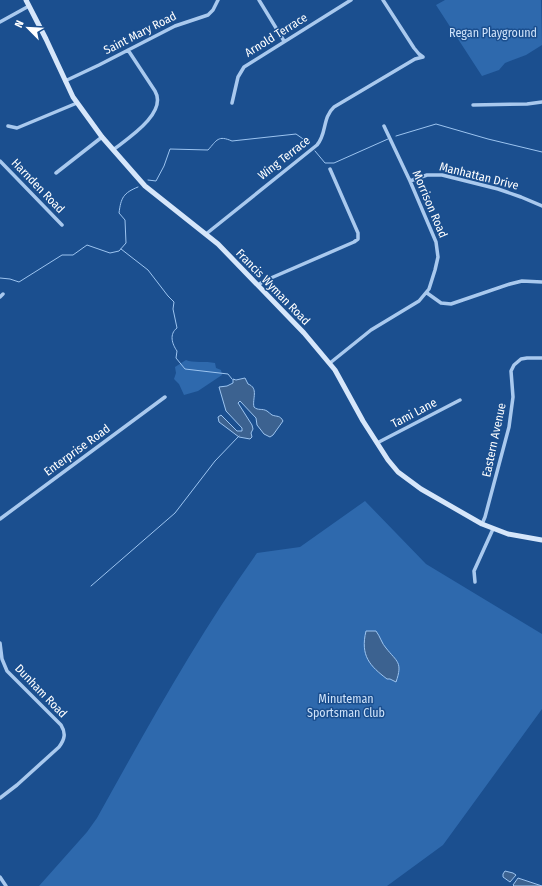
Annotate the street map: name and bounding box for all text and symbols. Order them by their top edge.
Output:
north arrow [8,8,48,48]
street label: Saint Mary Road [101,9,179,57]
street label: Arnold Terrace [242,10,310,60]
text: N [12,18,27,30]
park label: Regan Playground [449,26,537,40]
street label: Wing Terrace [255,133,313,183]
street label: Harnden Road [9,156,67,216]
street label: Manhattan Drive [438,159,520,193]
street label: Morrison Road [410,168,450,240]
street label: Francis Wyman Road [233,246,313,328]
street label: Tami Lane [389,395,439,431]
street label: Eastern Avenue [479,402,509,478]
street label: Enterprise Road [41,421,113,479]
street label: Dunham Road [12,661,70,721]
park label: Minuteman Sportsman Club [307,692,385,720]

